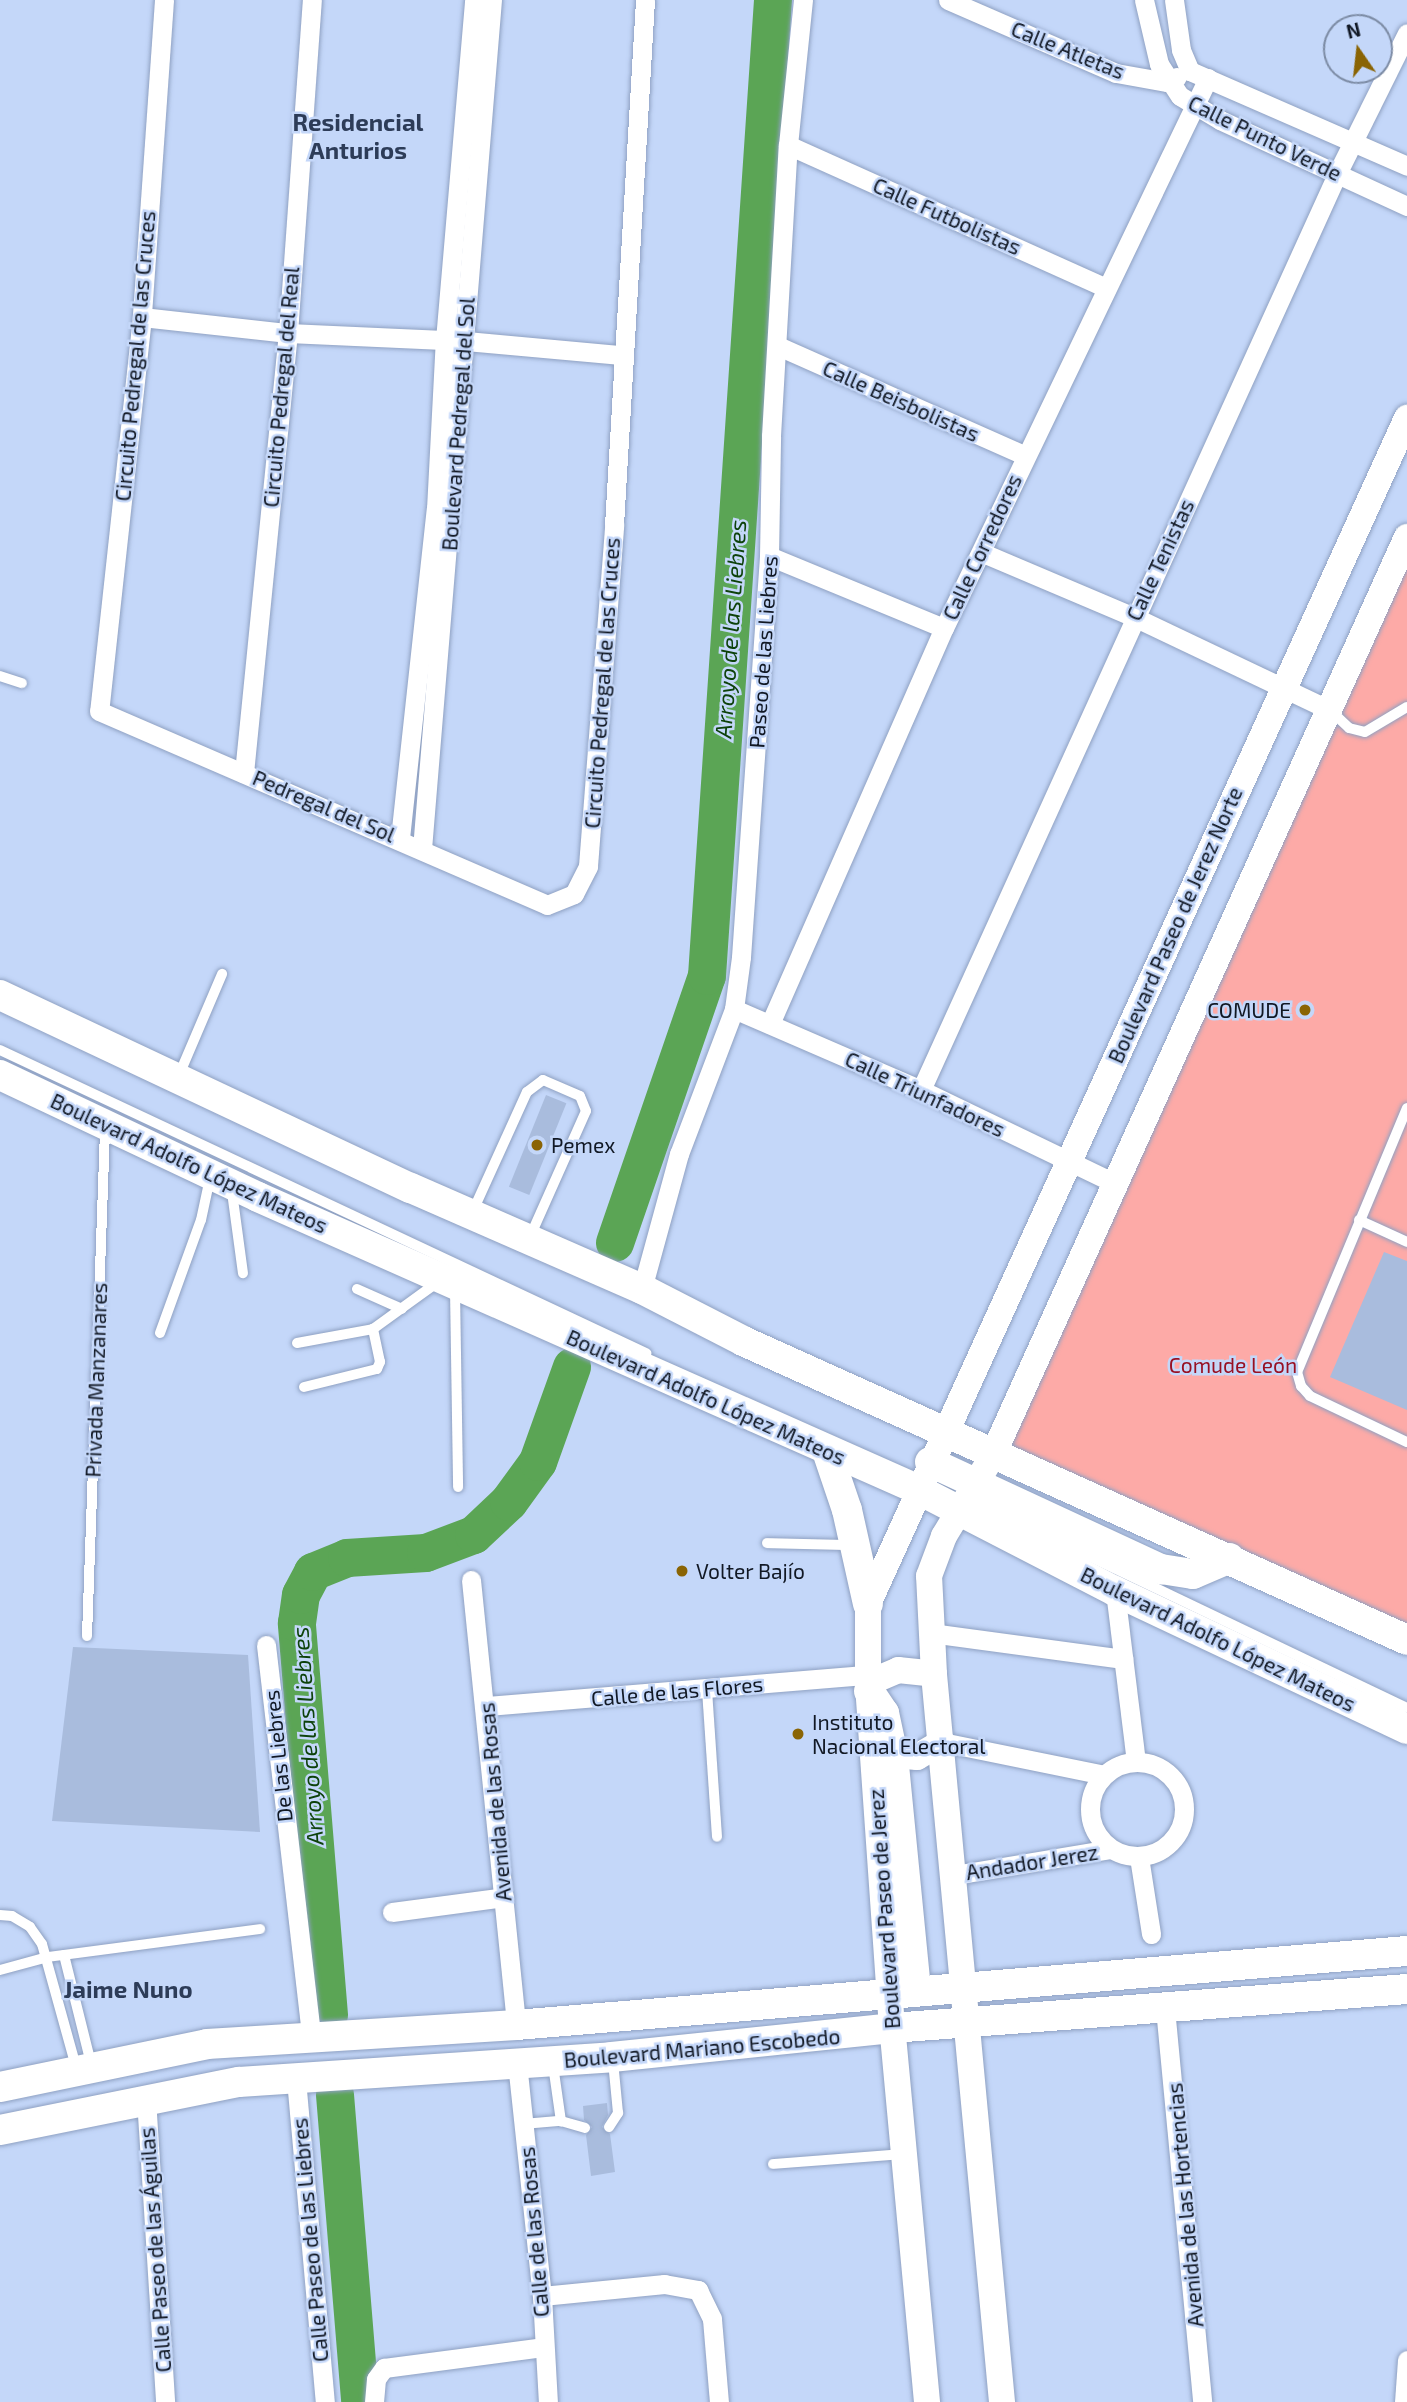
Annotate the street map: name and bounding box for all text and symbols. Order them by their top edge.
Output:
north arrow [1323,14,1393,84]
street label: Calle Atletas [1007,16,1129,84]
text: N [1344,17,1363,43]
street label: Calle Punto Verde [1184,90,1346,186]
district label: Residencial Anturios [293,108,423,164]
street label: Calle Futbolistas [869,172,1025,260]
street label: Circuito Pedregal de las Cruces [110,209,160,503]
street label: Circuito Pedregal del Real [258,265,304,509]
street label: Boulevard Pedregal del Sol [437,296,479,552]
street label: Calle Beisbolistas [819,355,983,447]
street label: Calle Corredores [937,470,1027,624]
street label: Calle Tenistas [1121,495,1199,625]
water label: Arroyo de las Liebres [709,519,751,739]
street label: Circuito Pedregal de las Cruces [579,536,625,830]
street label: Paseo de las Liebres [744,555,782,749]
street label: Pedregal del Sol [249,764,399,848]
street label: Boulevard Paseo de Jerez Norte [1102,783,1248,1067]
place label: COMUDE [1207,997,1291,1023]
marker: COMUDE [1297,1002,1313,1018]
street label: Calle Triunfadores [841,1046,1009,1142]
street label: Boulevard Adolfo López Mateos [46,1088,332,1238]
place label: Pemex [551,1132,615,1158]
marker: Pemex [529,1137,545,1153]
street label: Privada Manzanares [80,1282,112,1478]
street label: Boulevard Adolfo López Mateos [563,1324,849,1470]
park label: Comude León [1169,1352,1297,1378]
place label: Volter Bajío [696,1558,805,1584]
street label: Boulevard Adolfo López Mateos [1076,1561,1360,1717]
marker: Volter Bajío [674,1563,690,1579]
water label: Arroyo de las Liebres [286,1626,328,1846]
street label: Calle de las Flores [590,1671,764,1711]
street label: De las Liebres [259,1689,297,1823]
street label: Avenida de las Rosas [474,1702,516,1902]
place label: Instituto Nacional Electoral [812,1709,986,1759]
marker: Instituto Nacional Electoral [790,1726,806,1742]
street label: Boulevard Paseo de Jerez [863,1788,905,2030]
street label: Andador Jerez [964,1839,1100,1885]
district label: Jaime Nuno [63,1975,193,2003]
street label: Boulevard Mariano Escobedo [563,2023,841,2073]
street label: Avenida de las Hortencias [1162,2082,1208,2328]
street label: Calle Paseo de las Liebres [287,2117,333,2363]
street label: Calle Paseo de las Águilas [134,2127,176,2373]
street label: Calle de las Rosas [514,2146,554,2318]

